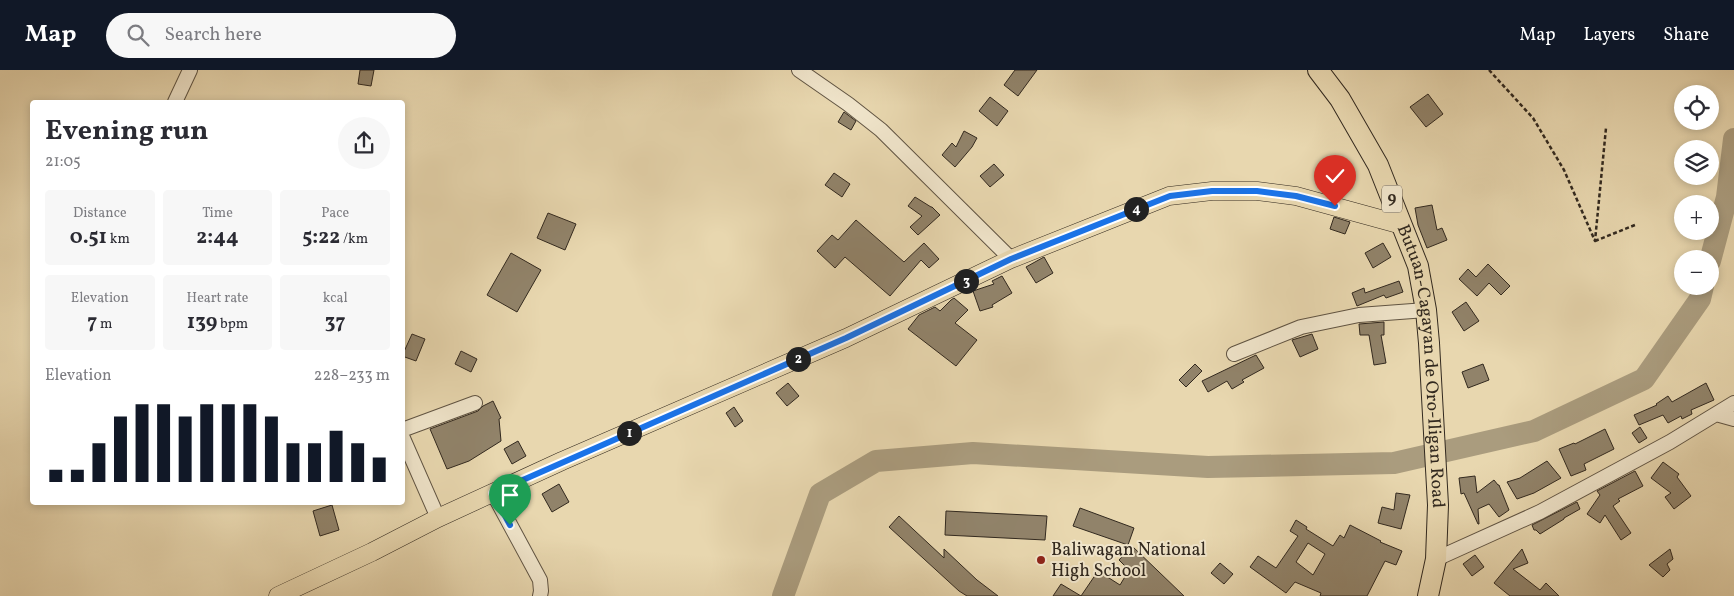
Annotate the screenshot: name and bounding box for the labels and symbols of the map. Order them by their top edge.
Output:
pin [1314,155,1356,206]
road number: 9 [1382,186,1402,212]
pin: 4 [1124,196,1148,222]
street label: Butuan-Cagayan de Oro-Iligan Road [1390,221,1451,509]
pin: 3 [954,268,978,294]
pin: 2 [786,346,810,372]
pin: 1 [616,420,642,446]
pin [489,474,531,525]
place label: Baliwagan National High School [1051,538,1206,584]
marker: Baliwagan National High School [1035,554,1047,566]

